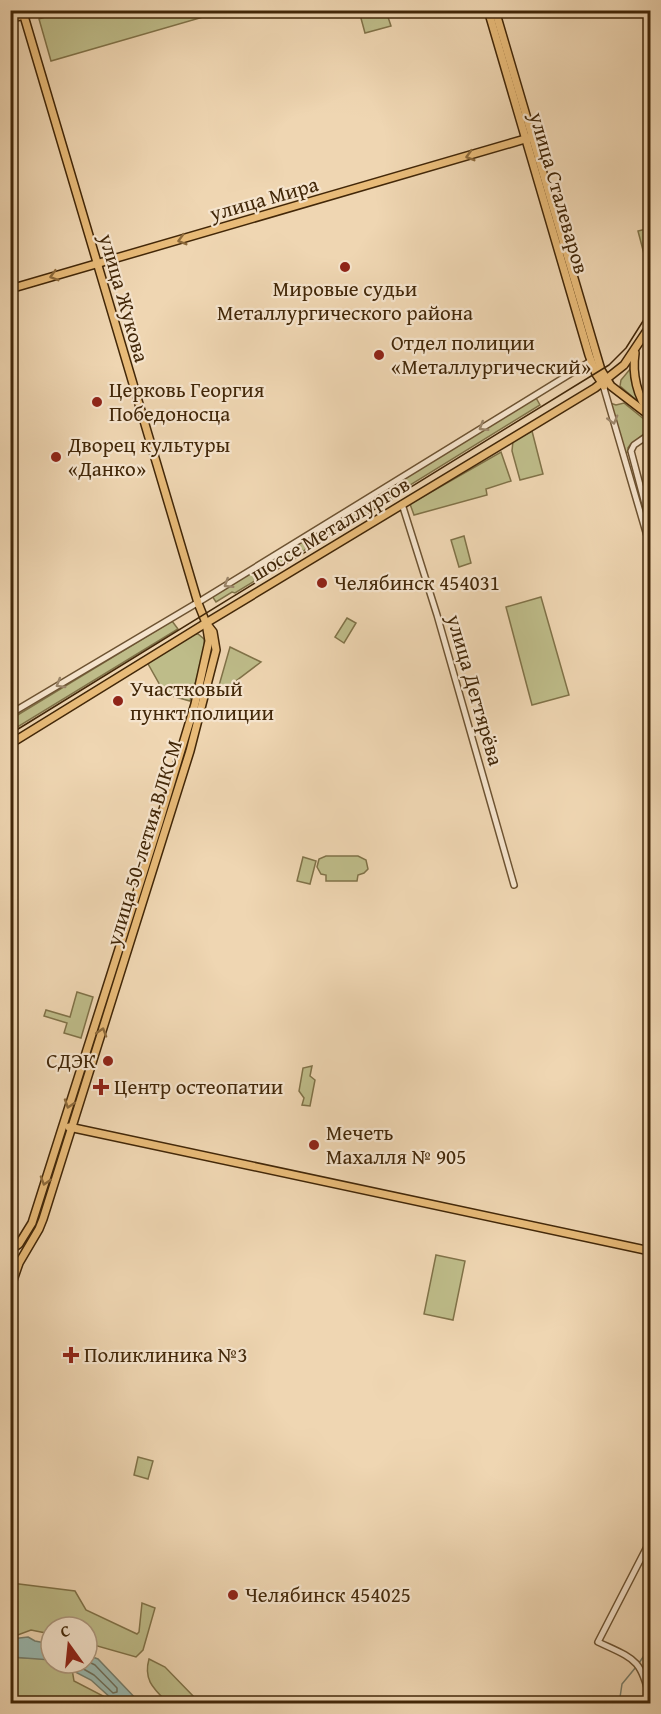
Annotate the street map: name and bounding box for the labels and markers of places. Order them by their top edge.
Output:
marker: Мировые судьи Металлургического района [338,260,352,274]
place label: Мировые судьи Металлургического района [217,273,473,328]
place label: Отдел полиции «Металлургический» [391,327,591,382]
marker: Отдел полиции «Металлургический» [372,348,386,362]
place label: Церковь Георгия Победоносца [109,374,265,429]
marker: Церковь Георгия Победоносца [90,395,104,409]
place label: Дворец культуры «Данко» [67,429,230,484]
marker: Дворец культуры «Данко» [49,450,63,464]
place label: Челябинск 454031 [334,567,500,598]
marker: Челябинск 454031 [315,576,329,590]
place label: Участковый пункт полиции [130,673,274,728]
marker: Участковый пункт полиции [111,694,125,708]
place label: СДЭК [46,1045,96,1076]
marker: СДЭК [101,1054,115,1068]
place label: Центр остеопатии [114,1071,283,1102]
marker: Центр остеопатии [92,1078,110,1096]
place label: Мечеть Махалля № 905 [326,1117,466,1172]
marker: Мечеть Махалля № 905 [307,1138,321,1152]
place label: Поликлиника №3 [84,1339,248,1370]
marker: Поликлиника №3 [62,1346,80,1364]
place label: Челябинск 454025 [245,1579,411,1610]
marker: Челябинск 454025 [226,1588,240,1602]

